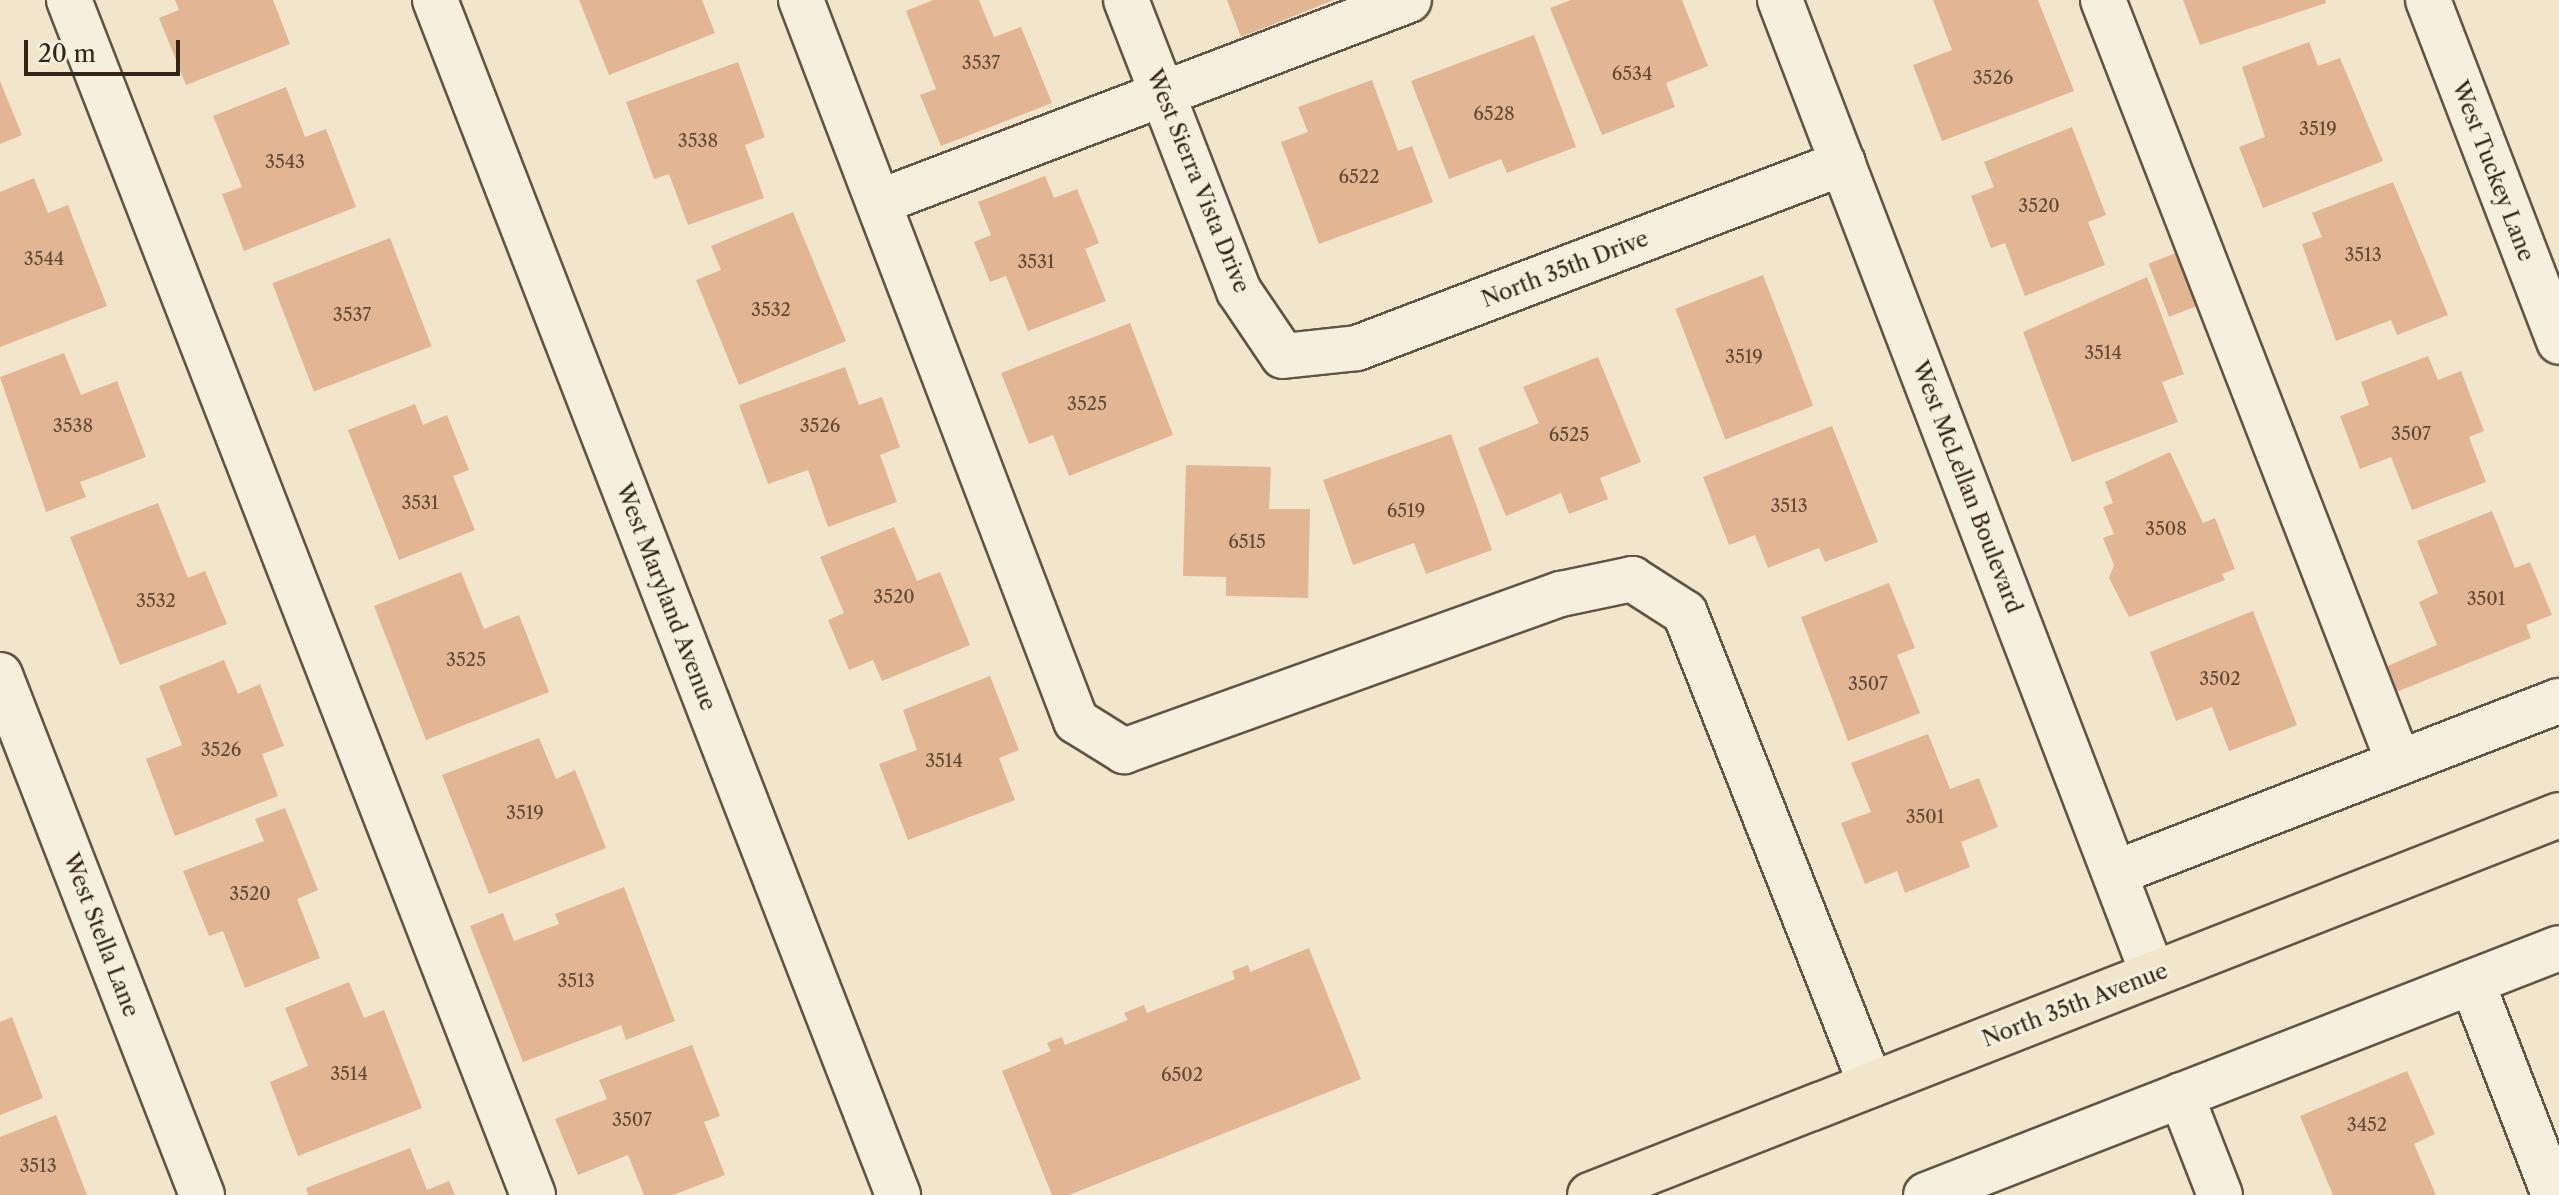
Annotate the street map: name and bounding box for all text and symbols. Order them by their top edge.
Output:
scale bar [28,24,184,74]
text: 20 m [38,39,96,68]
house number: 3537 [962,52,1000,74]
house number: 6534 [1612,63,1652,85]
street label: West Sierra Vista Drive [1141,65,1255,297]
house number: 3526 [1973,67,2013,89]
street label: West Tuckey Lane [2446,76,2540,266]
house number: 6528 [1473,103,1515,125]
house number: 3519 [2299,118,2337,140]
house number: 3538 [678,130,718,152]
house number: 3543 [265,151,305,173]
house number: 6522 [1338,166,1380,188]
house number: 3520 [2018,195,2060,217]
street label: North 35th Drive [1478,225,1652,313]
house number: 3513 [2344,244,2382,266]
house number: 3544 [24,248,64,270]
house number: 3531 [1017,251,1055,273]
house number: 3532 [751,299,791,321]
house number: 3537 [333,304,371,326]
house number: 3514 [2084,342,2122,364]
house number: 3519 [1725,346,1763,368]
street label: West McLellan Boulevard [1907,357,2027,617]
house number: 3525 [1067,393,1107,415]
house number: 3538 [53,415,93,437]
house number: 3526 [800,415,840,437]
house number: 3507 [2391,423,2431,445]
house number: 6525 [1549,424,1589,446]
street label: West Maryland Avenue [610,479,722,715]
house number: 3531 [401,492,439,514]
house number: 3513 [1770,495,1808,517]
house number: 6519 [1387,500,1425,522]
house number: 3508 [2145,518,2187,540]
house number: 6515 [1228,531,1266,553]
house number: 3520 [873,586,915,608]
house number: 3501 [2467,588,2505,610]
house number: 3532 [136,590,176,612]
house number: 3525 [446,649,486,671]
house number: 3502 [2199,668,2241,690]
house number: 3507 [1848,673,1888,695]
house number: 3526 [201,739,241,761]
house number: 3514 [925,750,963,772]
house number: 3519 [506,802,544,824]
house number: 3501 [1906,806,1944,828]
street label: West Stella Lane [58,849,144,1021]
house number: 3520 [229,883,271,905]
street label: North 35th Avenue [1978,957,2172,1053]
house number: 3513 [557,970,595,992]
house number: 3514 [330,1063,368,1085]
house number: 6502 [1161,1064,1203,1086]
house number: 3507 [612,1109,652,1131]
house number: 3452 [2347,1114,2387,1136]
house number: 3513 [19,1155,57,1177]

